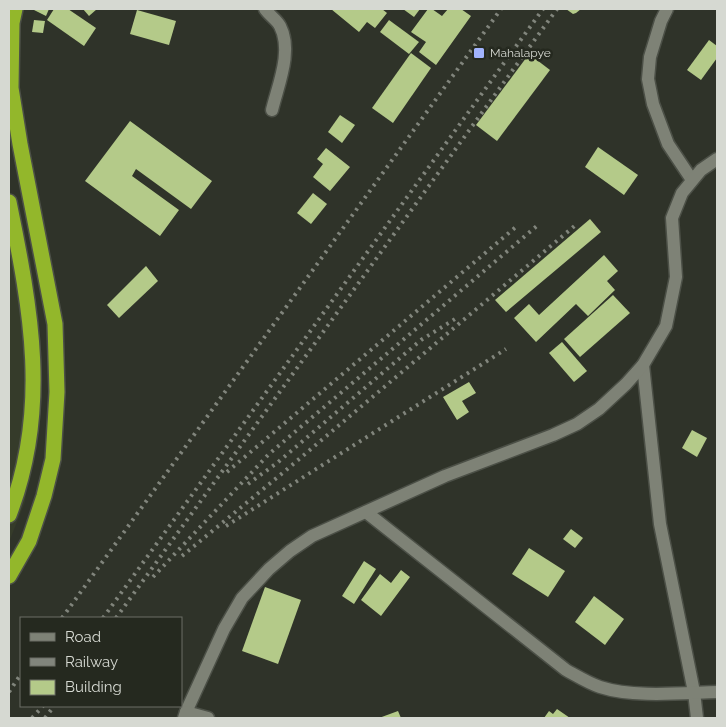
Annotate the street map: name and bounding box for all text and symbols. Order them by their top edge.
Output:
marker: Mahalapye [472,46,486,60]
place label: Mahalapye [490,46,551,60]
legend [20,617,182,707]
text: Road [65,628,101,646]
text: Railway [65,653,118,671]
text: Building [65,678,122,696]

